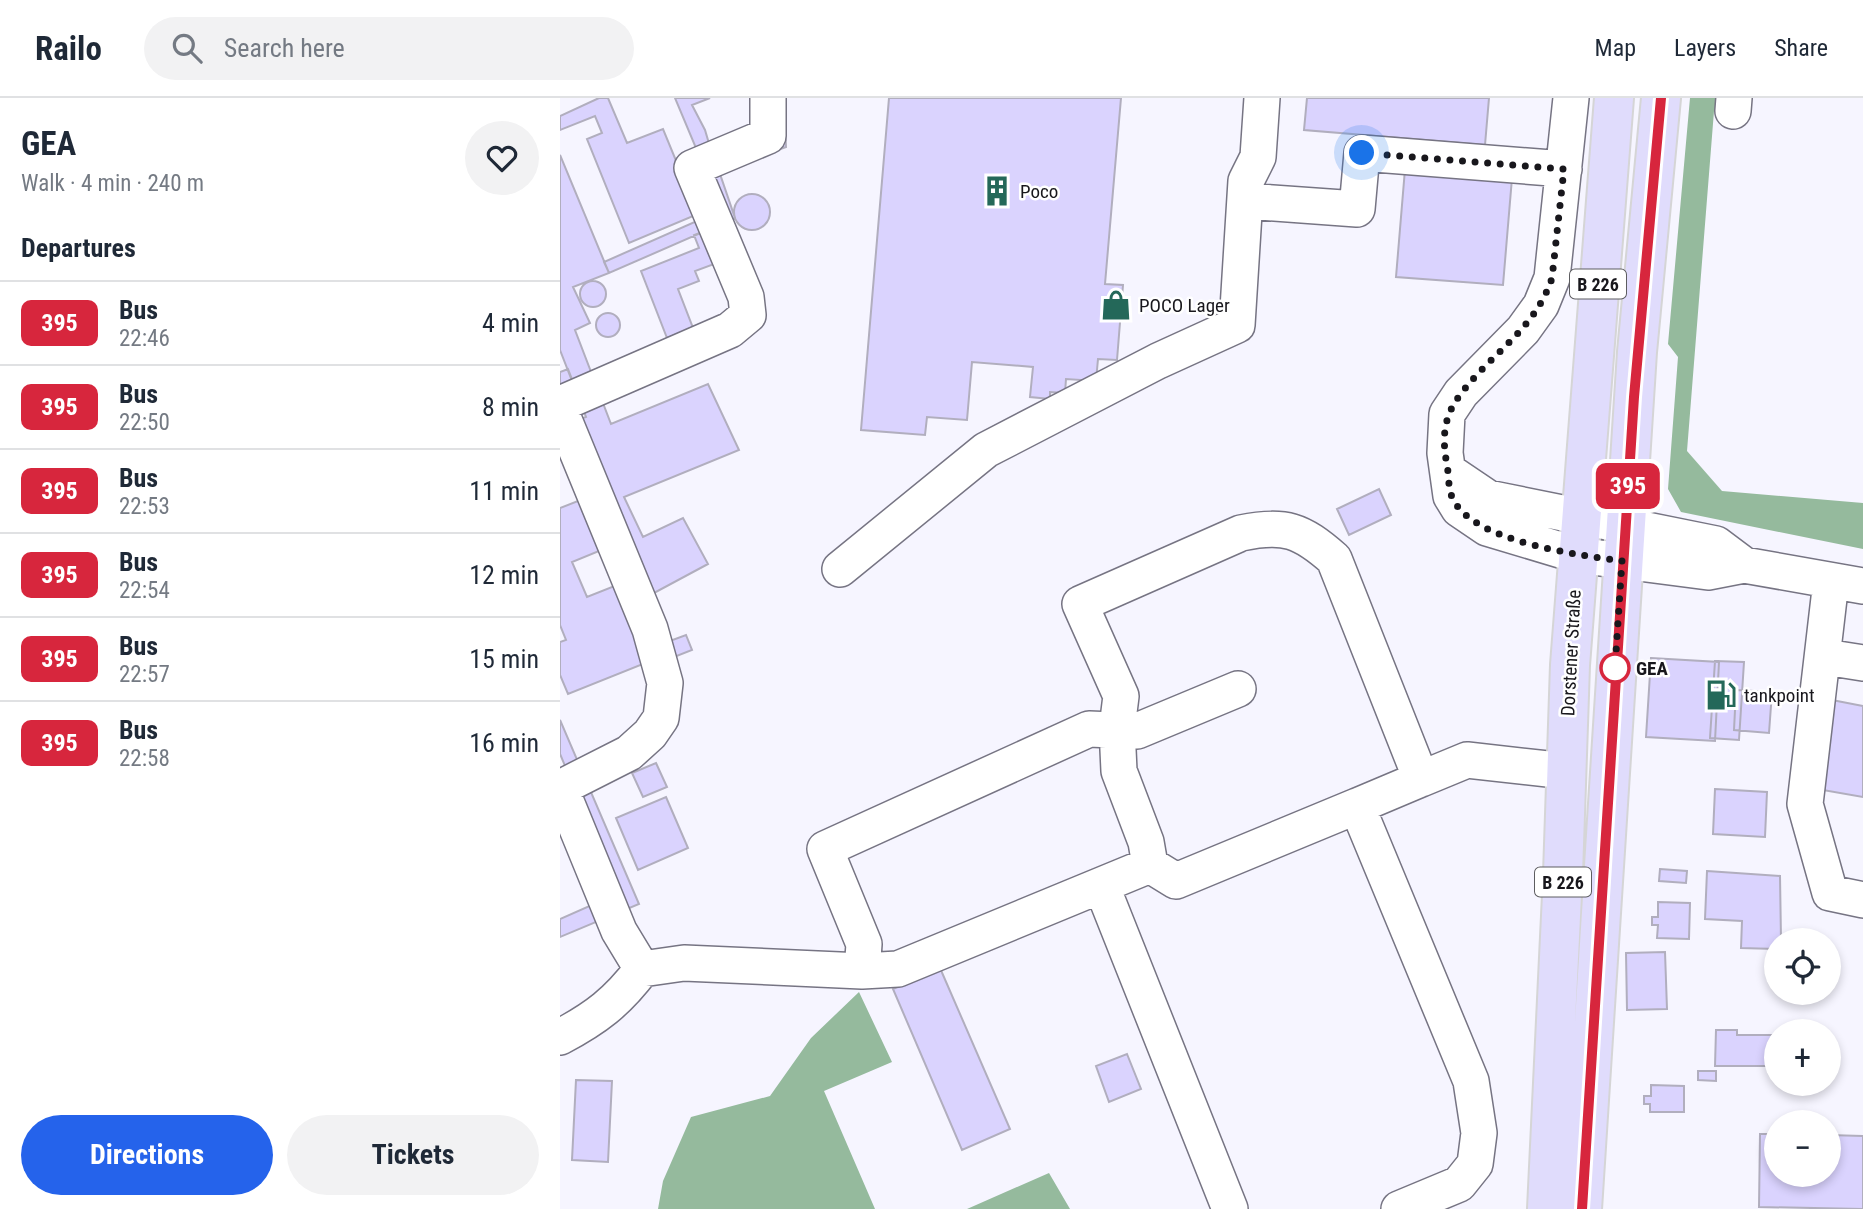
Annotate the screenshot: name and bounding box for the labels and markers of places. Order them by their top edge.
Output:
building icon: Poco [980,174,1014,208]
place label: Poco [1020,180,1058,203]
shop icon: POCO Lager [1099,288,1133,322]
place label: POCO Lager [1139,294,1230,317]
marker: GEA [1600,653,1630,683]
place label: GEA [1636,657,1668,680]
fuel station icon: tankpoint [1704,678,1738,712]
place label: tankpoint [1744,684,1815,707]

